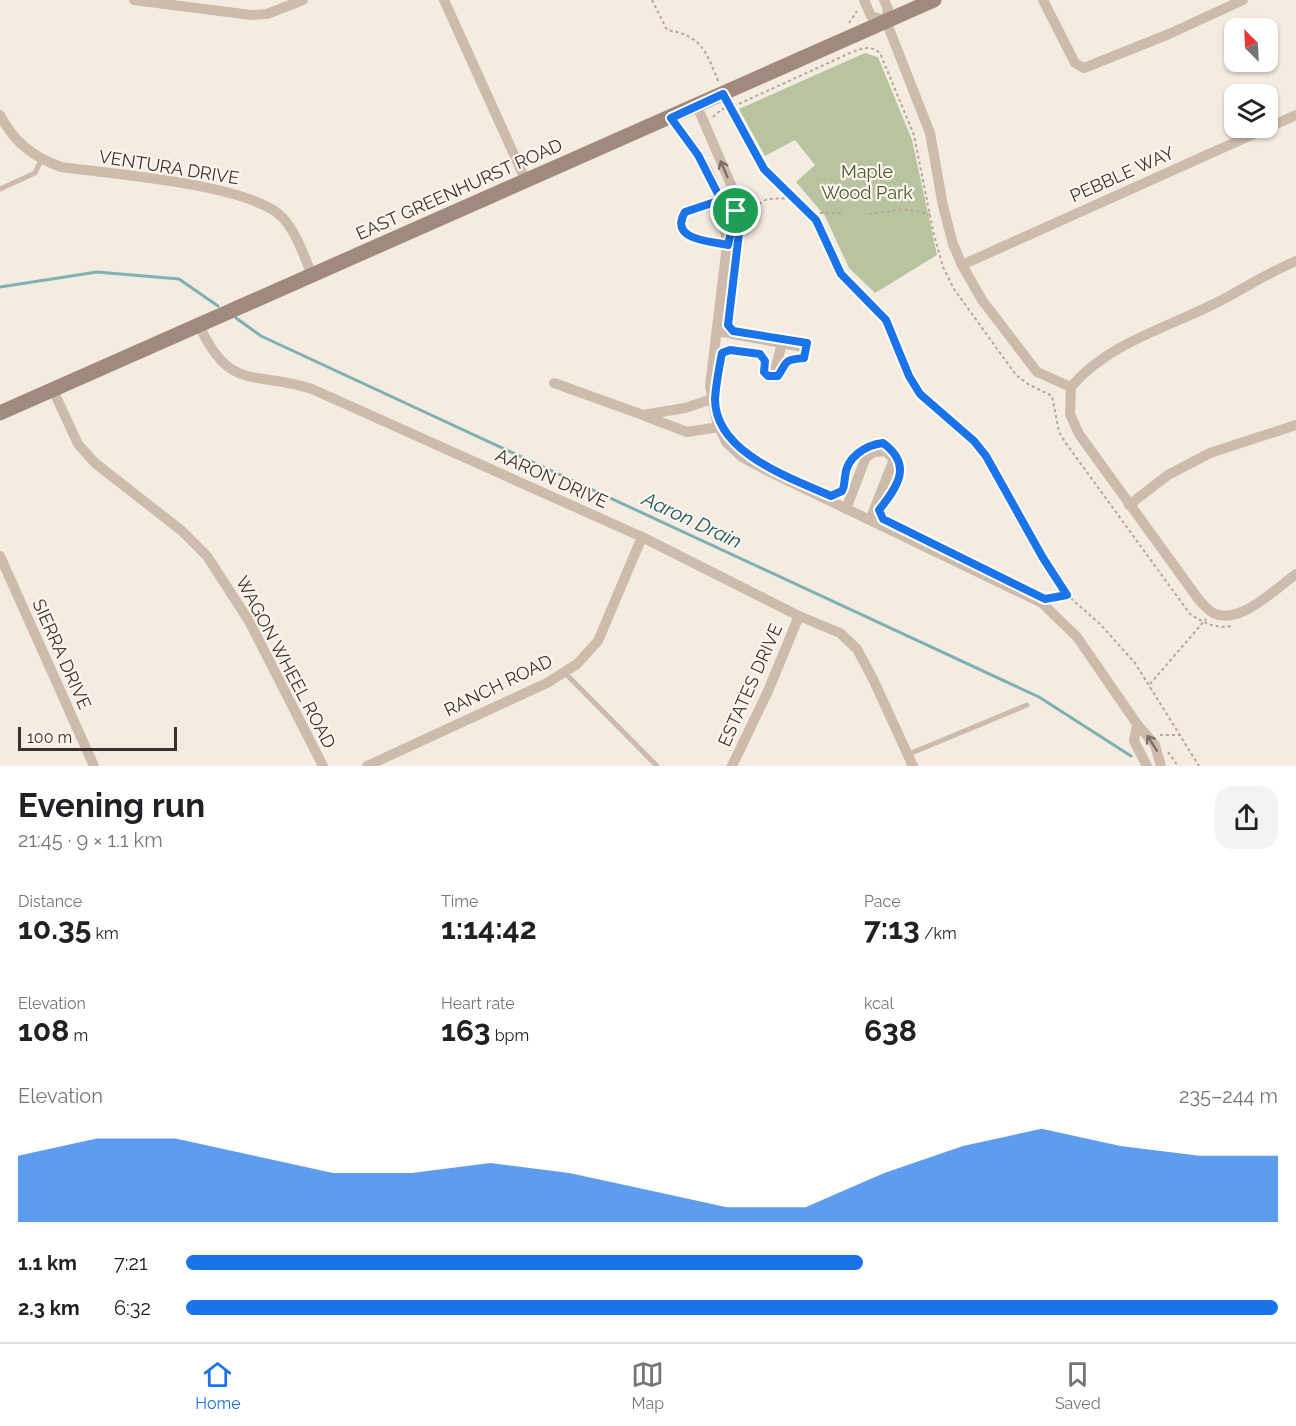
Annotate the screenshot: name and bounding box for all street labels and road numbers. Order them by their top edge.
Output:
street label: EAST GREENHURST ROAD [353,134,566,244]
street label: PEBBLE WAY [1067,142,1178,206]
street label: VENTURA DRIVE [97,146,241,188]
street label: AARON DRIVE [493,444,611,512]
street label: WAGON WHEEL ROAD [232,572,340,752]
street label: SIERRA DRIVE [28,596,96,712]
street label: ESTATES DRIVE [714,620,786,750]
street label: RANCH ROAD [440,650,556,720]

